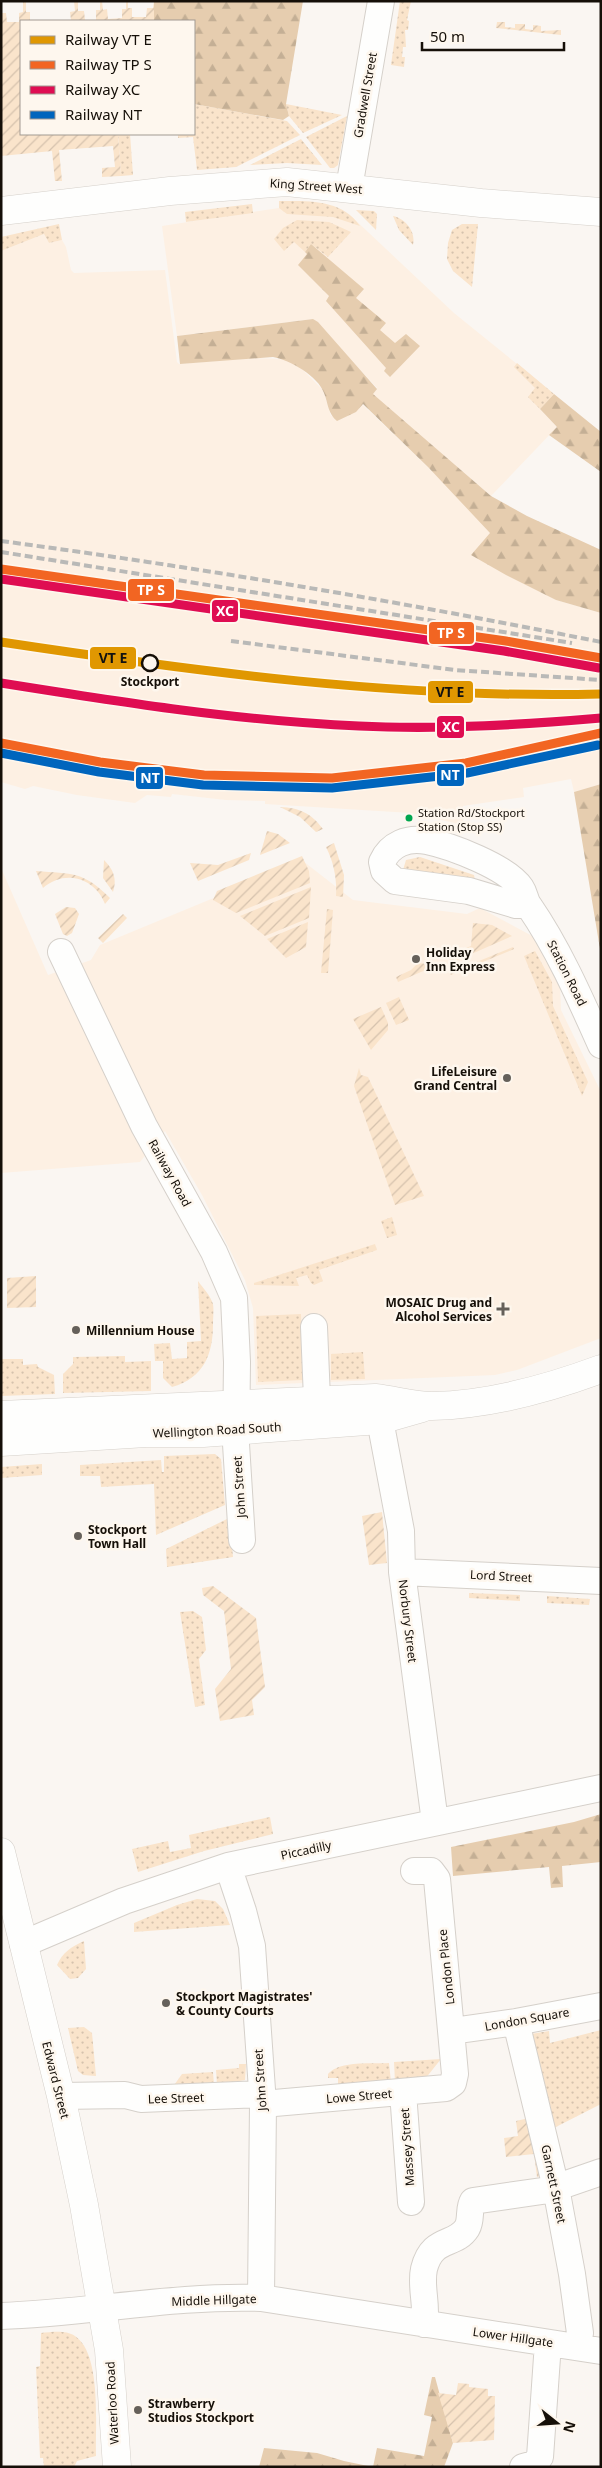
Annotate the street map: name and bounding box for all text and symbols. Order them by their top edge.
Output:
legend [20,20,195,135]
scale bar [422,20,564,52]
text: 50 m [430,26,465,46]
text: Railway VT E [65,29,152,49]
street label: Gradwell Street [349,50,381,139]
text: Railway TP S [65,54,152,74]
text: Railway XC [65,79,141,99]
text: Railway NT [65,104,143,124]
street label: King Street West [269,174,364,198]
line badge: TP S [127,578,175,602]
text: TP S [137,580,165,599]
line badge: XC [211,599,239,623]
text: XC [216,601,234,620]
line badge: TP S [428,621,475,645]
text: TP S [437,623,465,642]
line badge: VT E [89,646,137,670]
text: VT E [99,648,127,667]
marker: Stockport [141,654,159,672]
place label: Stockport [121,673,179,690]
line badge: VT E [427,680,474,704]
text: VT E [436,682,464,701]
line badge: XC [436,715,465,739]
text: XC [442,717,460,736]
line badge: NT [436,763,465,787]
text: NT [440,765,460,784]
line badge: NT [135,766,164,790]
text: NT [140,768,160,787]
place label: Station Rd/Stockport Station (Stop SS) [418,805,525,834]
marker: Station Rd/Stockport Station (Stop SS) [404,813,414,823]
street label: Station Road [543,937,591,1009]
place label: Holiday Inn Express [426,944,495,975]
marker: Holiday Inn Express [410,953,422,965]
place label: LifeLeisure Grand Central [414,1063,497,1094]
marker: LifeLeisure Grand Central [501,1072,513,1084]
street label: Railway Road [144,1136,196,1210]
place label: MOSAIC Drug and Alcohol Services [386,1294,492,1325]
marker: MOSAIC Drug and Alcohol Services [496,1302,510,1316]
place label: Millennium House [86,1322,195,1339]
marker: Millennium House [70,1324,82,1336]
street label: Wellington Road South [152,1418,282,1442]
street label: John Street [228,1455,250,1520]
place label: Stockport Town Hall [88,1521,147,1552]
marker: Stockport Town Hall [72,1530,84,1542]
street label: Lord Street [469,1566,533,1586]
street label: Norbury Street [394,1578,422,1664]
street label: Piccadilly [279,1836,334,1864]
street label: London Place [434,1928,458,2006]
place label: Stockport Magistrates' & County Courts [176,1988,313,2019]
marker: Stockport Magistrates' & County Courts [160,1997,172,2009]
street label: London Square [483,2003,571,2035]
street label: Edward Street [38,2040,74,2121]
street label: John Street [249,2048,271,2113]
street label: Lowe Street [325,2085,393,2107]
street label: Lee Street [147,2088,205,2107]
street label: Massey Street [396,2107,418,2187]
street label: Garnett Street [537,2143,571,2225]
street label: Middle Hillgate [171,2290,257,2310]
street label: Lower Hillgate [472,2323,555,2351]
street label: Waterloo Road [101,2361,123,2445]
place label: Strawberry Studios Stockport [148,2395,254,2426]
north arrow [532,2398,582,2448]
marker: Strawberry Studios Stockport [132,2404,144,2416]
text: N [559,2419,581,2435]

